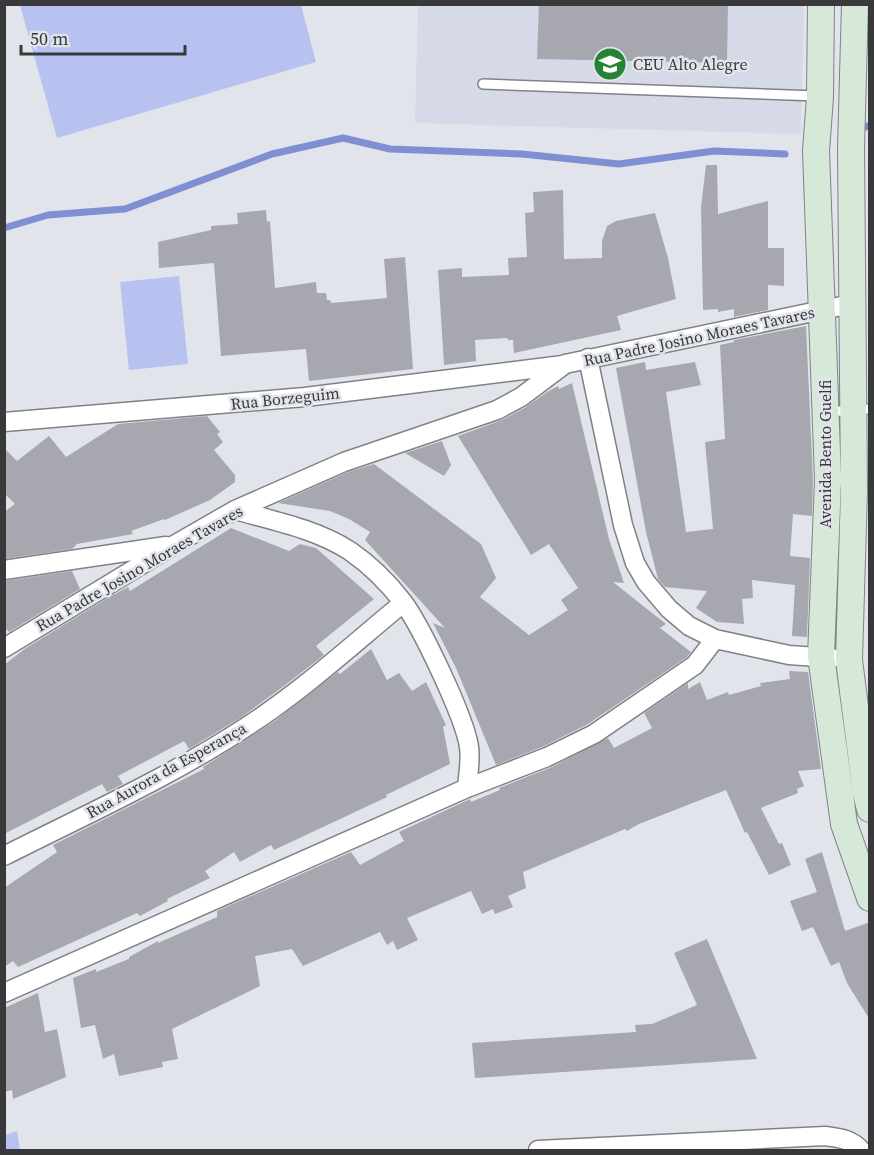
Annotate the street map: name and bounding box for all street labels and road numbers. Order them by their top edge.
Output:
street label: Rua Padre Josino Moraes Tavares [582,301,817,371]
street label: Avenida Bento Guelfi [814,379,836,528]
street label: Rua Borzeguim [229,381,341,415]
street label: Rua Padre Josino Moraes Tavares [32,500,247,636]
street label: Rua Aurora da Esperança [82,716,251,823]

